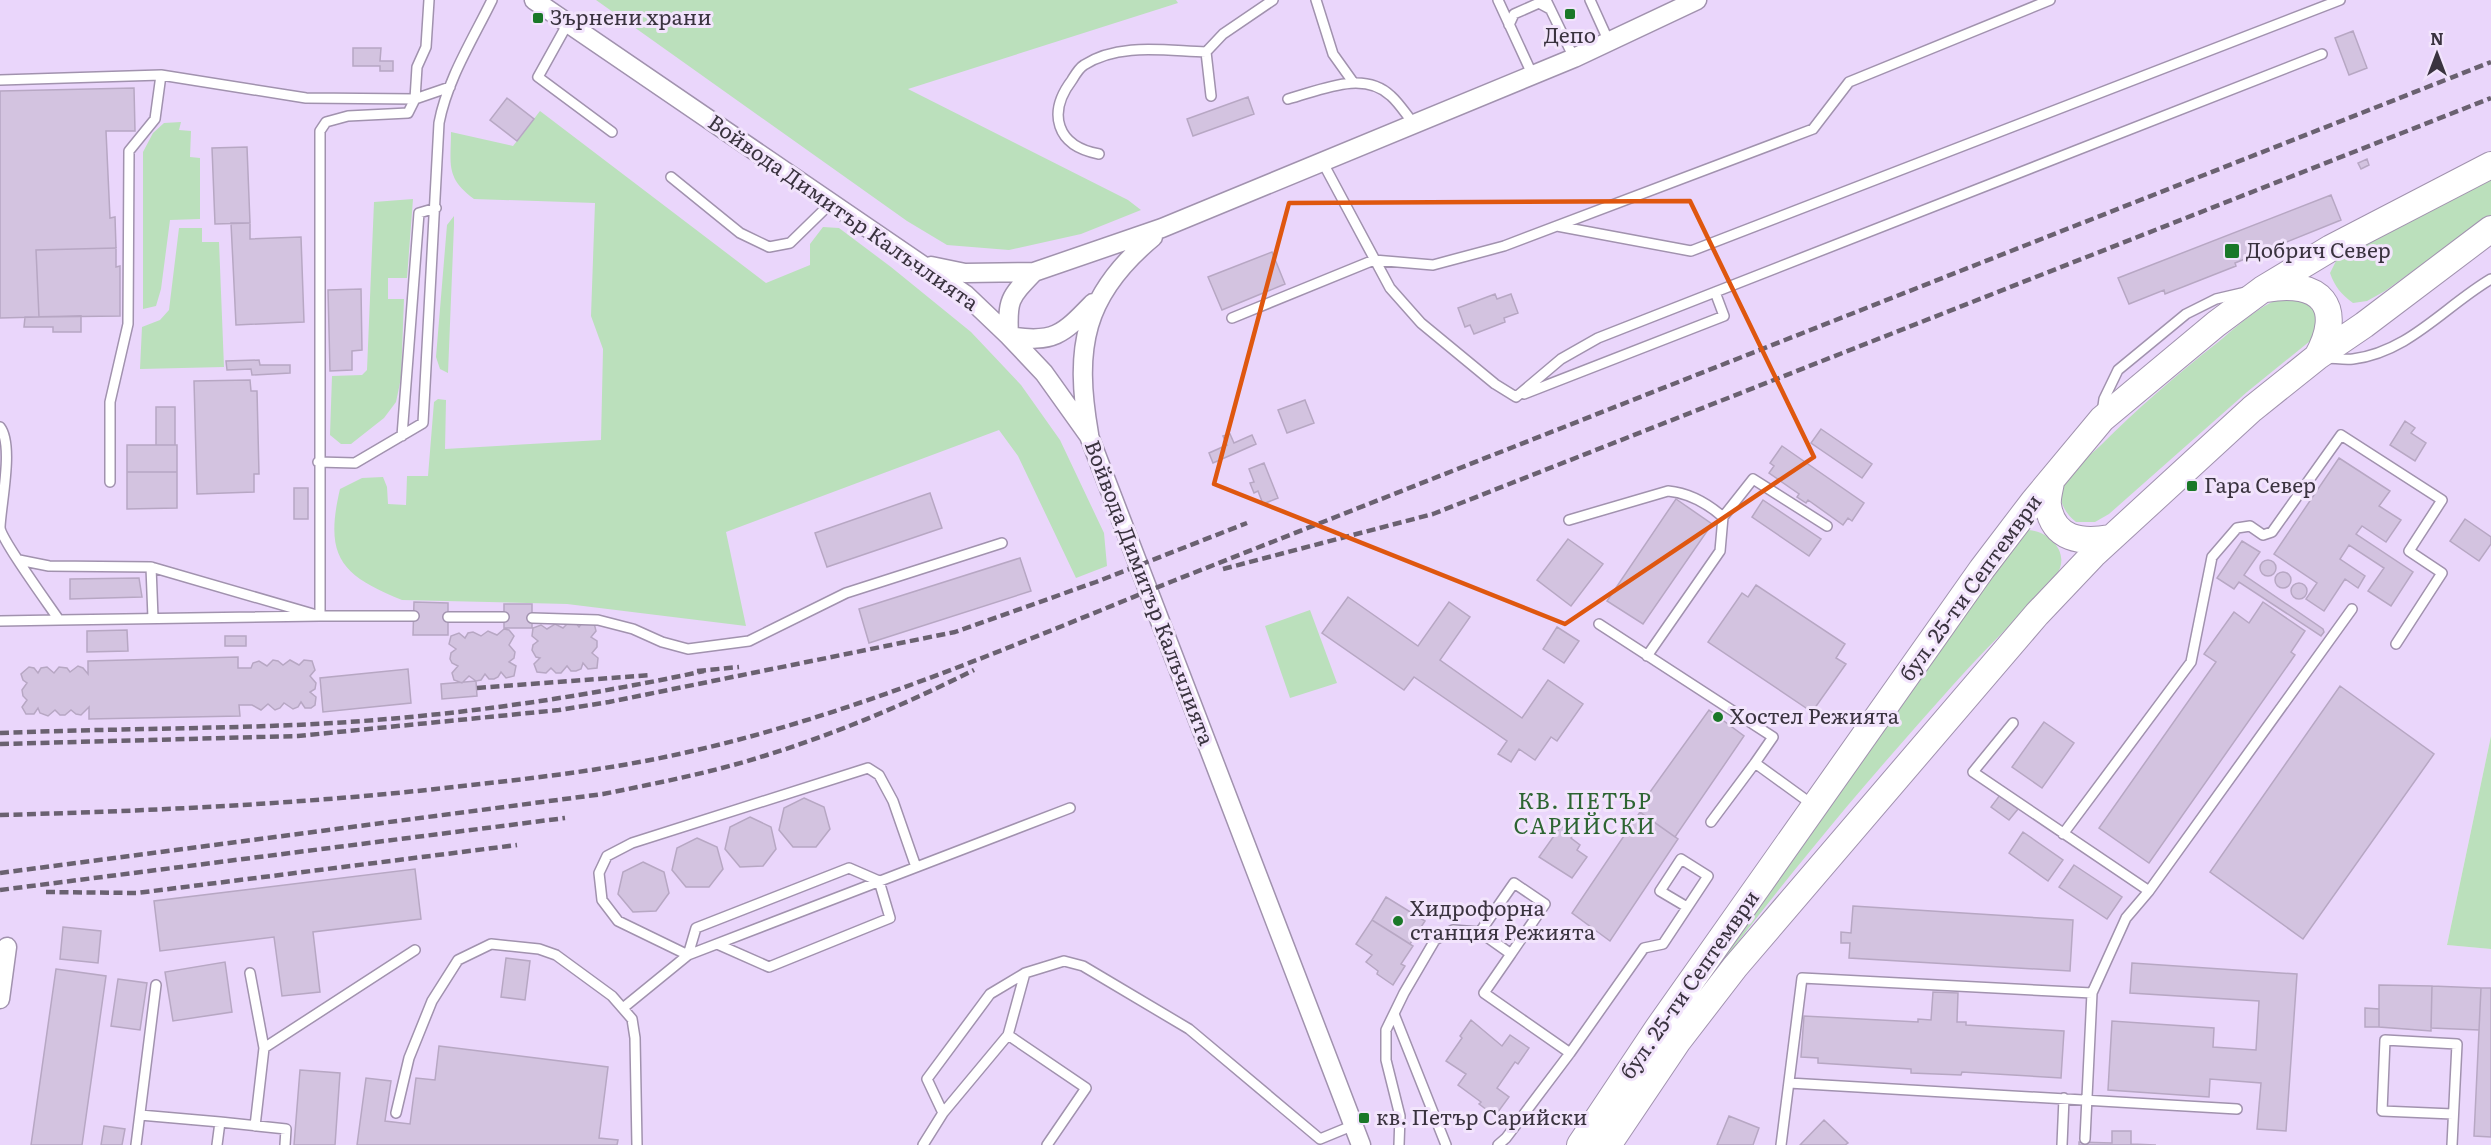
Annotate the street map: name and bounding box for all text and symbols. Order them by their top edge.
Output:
place label: Зърнени храни [550,0,711,31]
marker: Депо [1563,7,1577,21]
marker: Зърнени храни [531,11,545,25]
place label: Депо [1544,18,1596,49]
north arrow [2407,24,2467,84]
text: N [2430,26,2444,50]
street label: Войвода Димитър Калъчлията [703,105,987,317]
place label: Добрич Север [2246,233,2391,264]
marker: Добрич Север [2223,242,2241,260]
street label: Войвода Димитър Калъчлията [1079,435,1224,750]
place label: Гара Север [2204,468,2316,499]
marker: Гара Север [2185,479,2199,493]
street label: бул. 25-ти Септември [1890,487,2048,687]
place label: Хостел Режията [1730,699,1900,730]
marker: Хостел Режията [1711,710,1725,724]
district label: КВ. ПЕТЪР САРИЙСКИ [1513,783,1657,841]
street label: бул. 25-ти Септември [1611,883,1765,1085]
place label: Хидрофорна станция Режията [1410,891,1596,946]
marker: Хидрофорна станция Режията [1391,914,1405,928]
place label: кв. Петър Сарийски [1376,1100,1587,1131]
marker: кв. Петър Сарийски [1357,1111,1371,1125]

